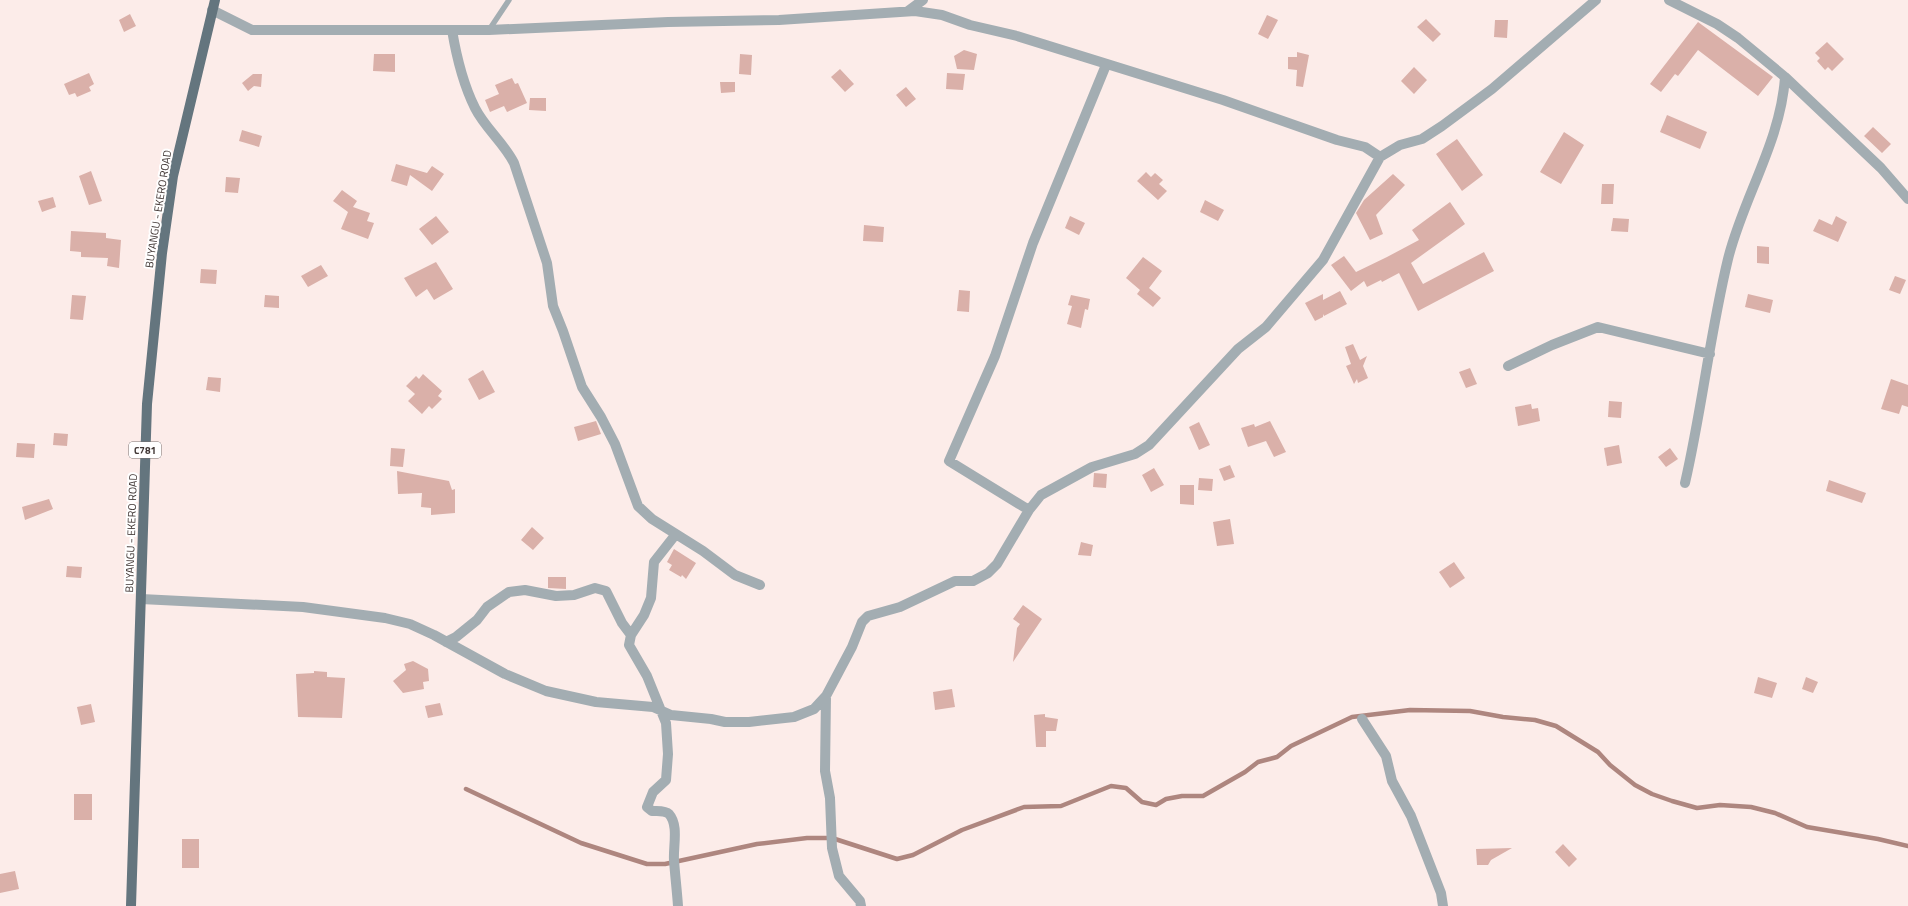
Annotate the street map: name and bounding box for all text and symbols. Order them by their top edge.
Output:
street label: BUYANGU - EKERO ROAD [141,149,175,269]
road number: C781 [129,442,161,458]
street label: BUYANGU - EKERO ROAD [121,473,141,593]

